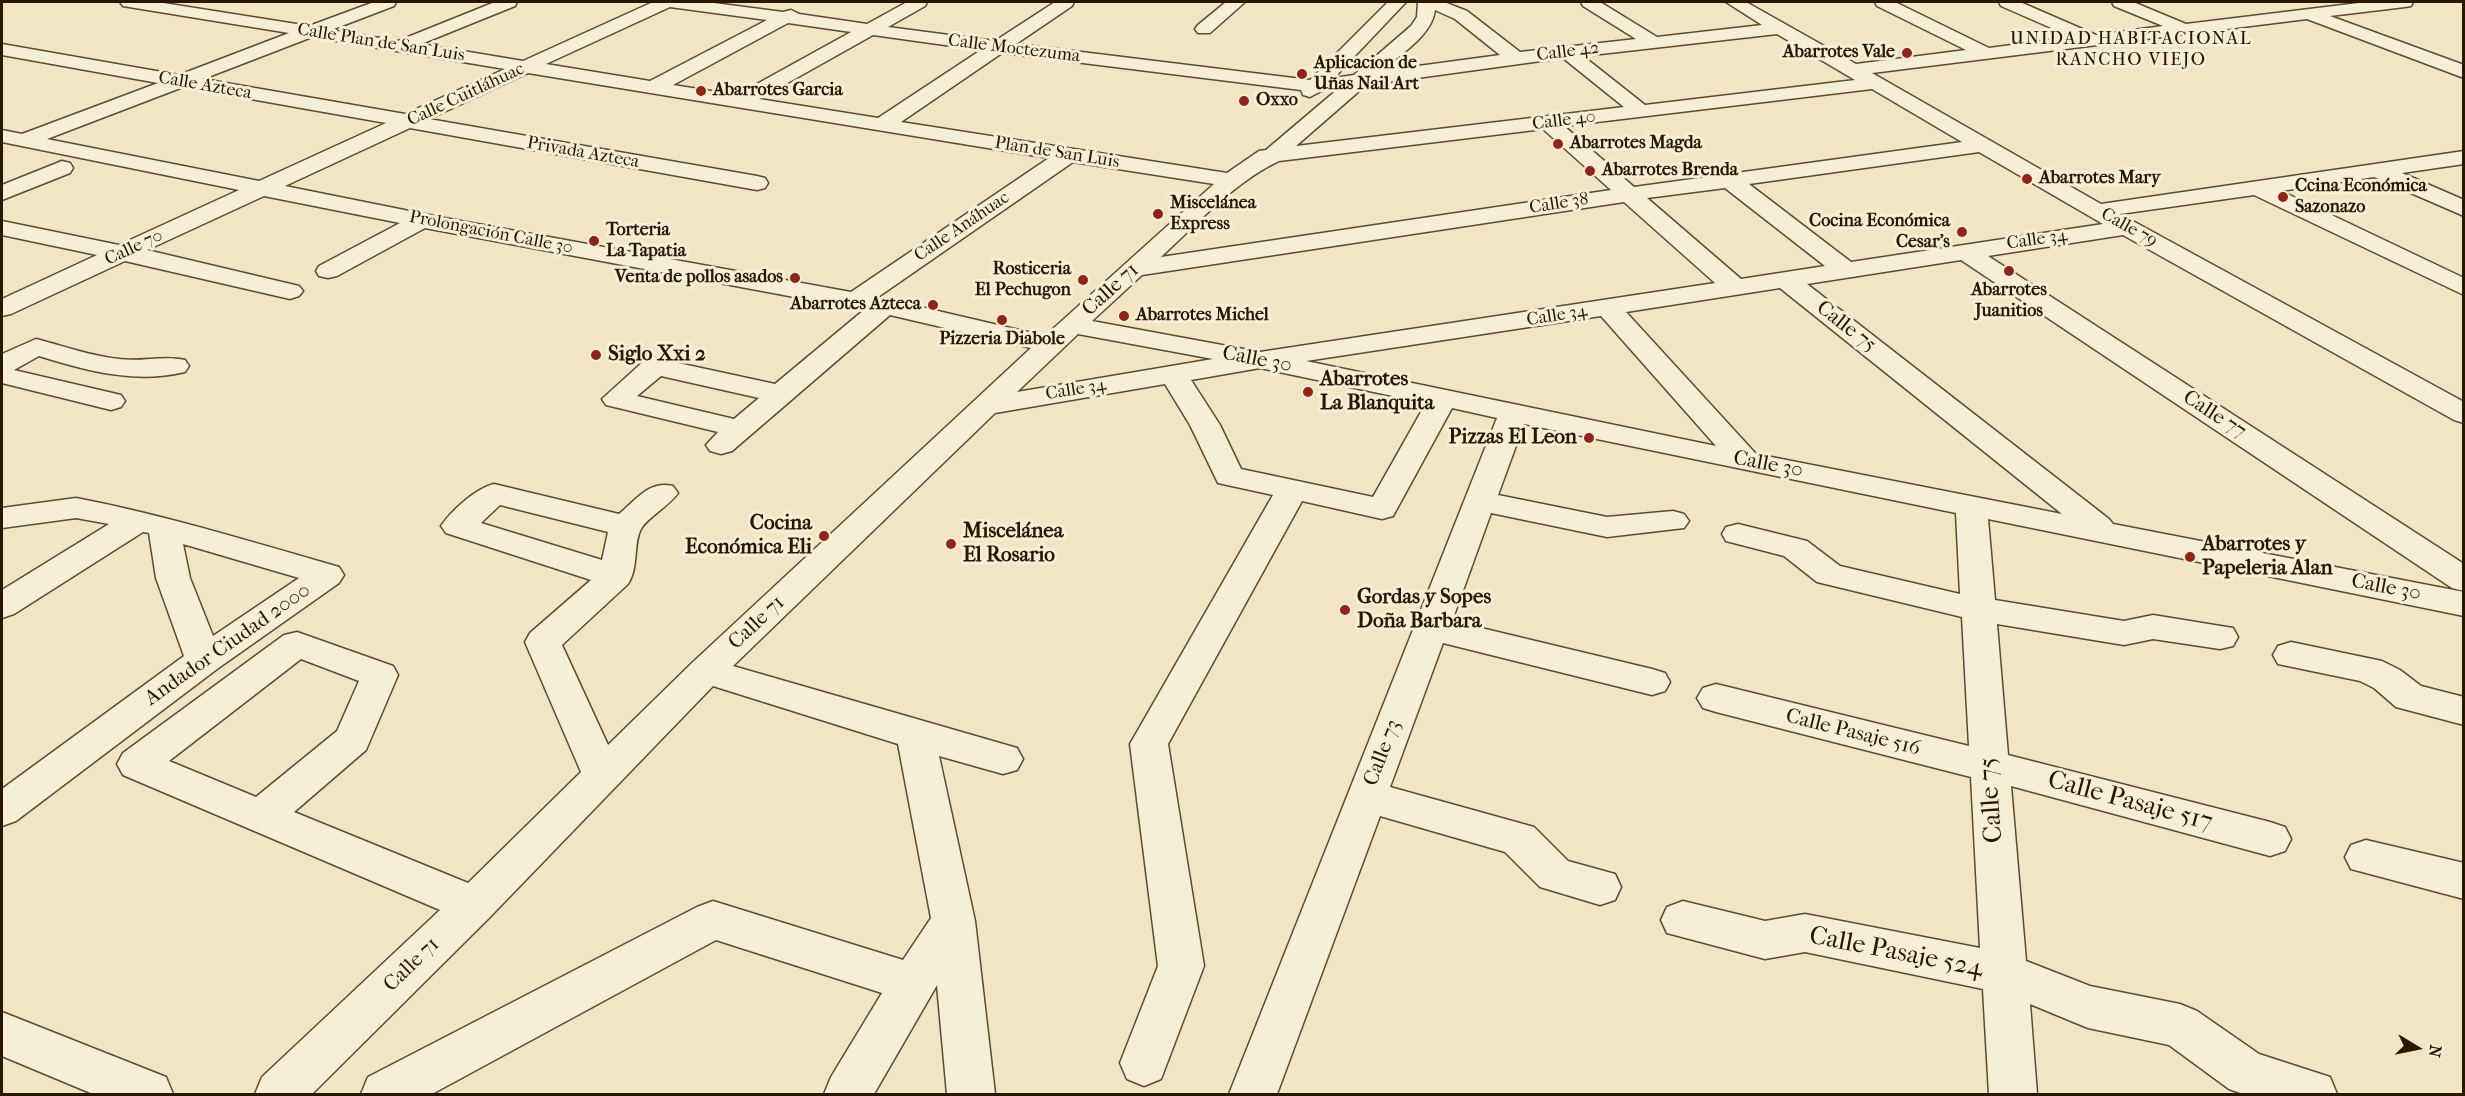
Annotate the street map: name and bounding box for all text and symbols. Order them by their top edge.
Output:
street label: Calle Plan de San Luis [296,19,466,67]
district label: UNIDAD HABITACIONAL RANCHO VIEJO [2010,29,2252,72]
street label: Calle Moctezuma [947,30,1081,68]
street label: Calle 42 [1535,37,1601,67]
place label: Abarrotes Vale [1783,42,1895,64]
marker: Abarrotes Vale [1900,46,1914,60]
place label: Aplicacion de Uñas Nail Art [1314,53,1419,96]
street label: Calle Cuitláhuac [404,58,528,132]
street label: Calle Azteca [157,67,253,105]
marker: Aplicacion de Uñas Nail Art [1295,67,1309,81]
place label: Abarrotes Garcia [713,80,843,102]
marker: Abarrotes Garcia [694,84,708,98]
place label: Oxxo [1256,90,1298,112]
marker: Oxxo [1237,94,1251,108]
street label: Calle 40 [1531,106,1597,136]
street label: Privada Azteca [525,132,641,174]
street label: Plan de San Luis [993,132,1121,174]
place label: Abarrotes Magda [1570,133,1702,155]
marker: Abarrotes Magda [1551,137,1565,151]
place label: Abarrotes Brenda [1602,160,1738,182]
marker: Abarrotes Brenda [1583,164,1597,178]
place label: Abarrotes Mary [2039,168,2161,190]
marker: Abarrotes Mary [2020,172,2034,186]
place label: Ccina Económica Sazonazo [2295,176,2427,219]
street label: Calle Anáhuac [910,187,1014,267]
street label: Calle 38 [1528,189,1590,219]
marker: Ccina Económica Sazonazo [2276,190,2290,204]
place label: Miscelánea Express [1170,193,1256,236]
street label: Calle 79 [2097,204,2161,252]
street label: Prolongación Calle 30 [407,207,575,259]
marker: Miscelánea Express [1151,207,1165,221]
place label: Cocina Económica Cesar's [1809,211,1950,254]
place label: Torteria La Tapatia [606,220,686,262]
street label: Calle 70 [102,225,166,271]
marker: Cocina Económica Cesar's [1955,225,1969,239]
street label: Calle 34 [2005,225,2069,255]
marker: Torteria La Tapatia [587,234,601,248]
street label: Calle 71 [1077,258,1145,322]
place label: Rosticeria El Pechugon [975,259,1071,302]
marker: Abarrotes Juanitios [2002,264,2016,278]
place label: Venta de pollos asados [615,267,783,289]
marker: Venta de pollos asados [788,271,802,285]
marker: Rosticeria El Pechugon [1076,273,1090,287]
place label: Abarrotes Juanitios [1971,280,2047,322]
place label: Abarrotes Azteca [790,294,921,316]
street label: Calle 75 [1811,296,1881,358]
marker: Abarrotes Azteca [926,298,940,312]
street label: Calle 34 [1525,301,1589,331]
place label: Abarrotes Michel [1136,305,1269,327]
marker: Abarrotes Michel [1117,309,1131,323]
marker: Pizzeria Diabole [995,313,1009,327]
place label: Pizzeria Diabole [939,329,1065,351]
street label: Calle 30 [1220,341,1294,379]
place label: Siglo Xxi 2 [608,342,706,368]
marker: Siglo Xxi 2 [589,348,603,362]
place label: Abarrotes La Blanquita [1320,367,1434,417]
street label: Calle 34 [1044,375,1108,405]
marker: Abarrotes La Blanquita [1301,385,1315,399]
street label: Calle 77 [2178,385,2250,445]
place label: Pizzas El Leon [1449,425,1577,451]
marker: Pizzas El Leon [1582,431,1596,445]
street label: Calle 30 [1731,446,1805,484]
place label: Cocina Económica Eli [685,511,812,561]
place label: Miscelánea El Rosario [963,519,1063,569]
marker: Cocina Económica Eli [817,529,831,543]
place label: Abarrotes y Papeleria Alan [2202,532,2333,582]
marker: Miscelánea El Rosario [944,537,958,551]
marker: Abarrotes y Papeleria Alan [2183,550,2197,564]
street label: Calle 30 [2349,569,2423,607]
street label: Andador Ciudad 2000 [140,578,316,712]
place label: Gordas y Sopes Doña Barbara [1357,585,1491,635]
street label: Calle 71 [724,591,790,655]
marker: Gordas y Sopes Doña Barbara [1338,603,1352,617]
street label: Calle Pasaje 516 [1783,704,1923,762]
street label: Calle 73 [1359,716,1407,790]
street label: Calle 75 [1973,756,2011,844]
street label: Calle Pasaje 517 [2044,765,2216,839]
street label: Calle Pasaje 524 [1807,921,1985,985]
street label: Calle 71 [379,932,445,998]
north arrow [2387,1018,2447,1078]
text: N [2425,1044,2446,1059]

